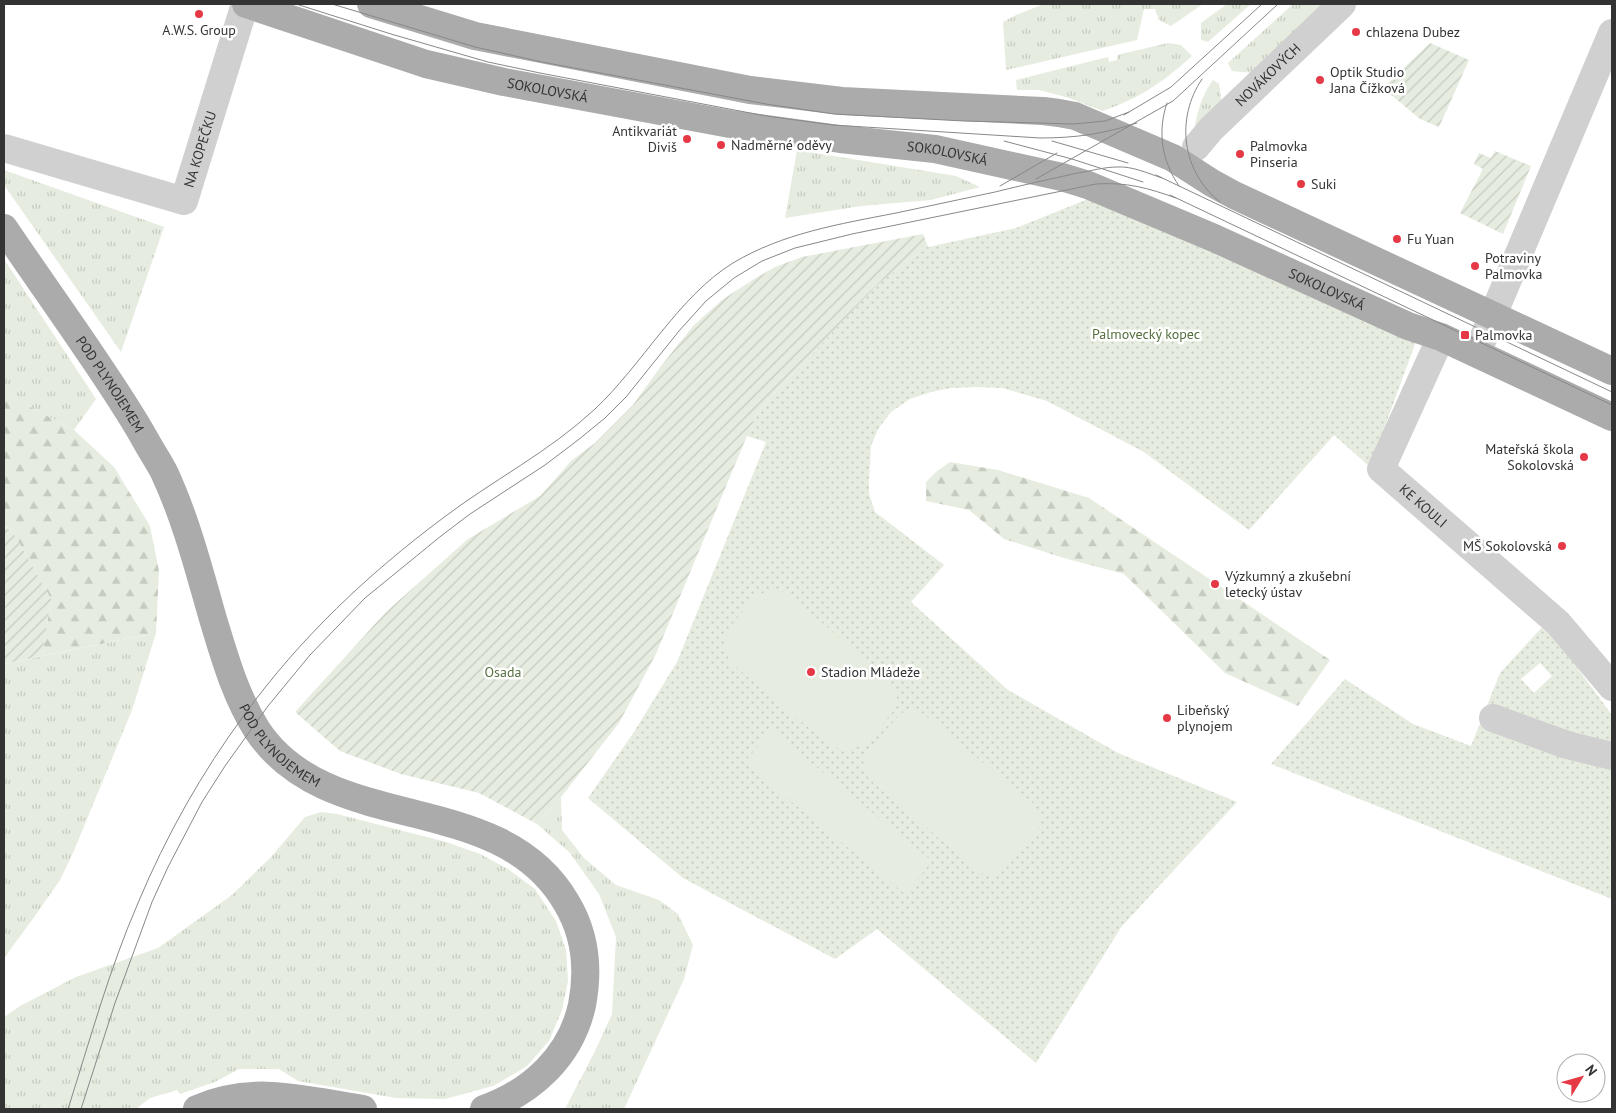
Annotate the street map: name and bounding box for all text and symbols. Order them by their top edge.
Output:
marker: A.W.S. Group [193,8,205,20]
place label: A.W.S. Group [162,21,236,39]
place label: chlazena Dubez [1366,23,1460,41]
marker: chlazena Dubez [1350,26,1362,38]
street label: NOVÁKOVÝCH [1231,39,1304,110]
place label: Optik Studio Jana Čížková [1329,63,1405,97]
street label: SOKOLOVSKÁ [506,74,590,107]
marker: Optik Studio Jana Čížková [1314,74,1326,86]
street label: NA KOPEČKU [180,109,220,190]
place label: Antikvariát Diviš [612,122,677,156]
marker: Antikvariát Diviš [681,133,693,145]
place label: Nadměrné oděvy [731,136,832,154]
street label: SOKOLOVSKÁ [906,137,990,170]
place label: Palmovka Pinseria [1250,137,1308,171]
marker: Nadměrné oděvy [715,139,727,151]
marker: Palmovka Pinseria [1234,148,1246,160]
place label: Suki [1311,175,1336,193]
marker: Suki [1295,178,1307,190]
place label: Fu Yuan [1407,230,1454,248]
marker: Fu Yuan [1391,233,1403,245]
place label: Potraviny Palmovka [1485,249,1543,283]
marker: Potraviny Palmovka [1469,260,1481,272]
street label: SOKOLOVSKÁ [1286,264,1368,315]
park label: Palmovecký kopec [1092,325,1200,343]
place label: Palmovka [1475,326,1533,344]
marker: Palmovka [1459,329,1471,341]
street label: POD PLYNOJEMEM [72,333,148,436]
place label: Mateřská škola Sokolovská [1485,440,1574,474]
marker: Mateřská škola Sokolovská [1578,451,1590,463]
street label: KE KOULI [1396,480,1451,531]
place label: MŠ Sokolovská [1463,537,1552,555]
marker: MŠ Sokolovská [1556,540,1568,552]
place label: Výzkumný a zkušební letecký ústav [1224,567,1351,601]
marker: Výzkumný a zkušební letecký ústav [1209,578,1221,590]
park label: Osada [485,663,522,681]
place label: Stadion Mládeže [821,663,920,681]
marker: Stadion Mládeže [805,666,817,678]
street label: POD PLYNOJEMEM [235,701,324,791]
place label: Libeňský plynojem [1177,701,1233,735]
marker: Libeňský plynojem [1161,712,1173,724]
north arrow [1556,1053,1606,1103]
text: N [1581,1061,1601,1079]

